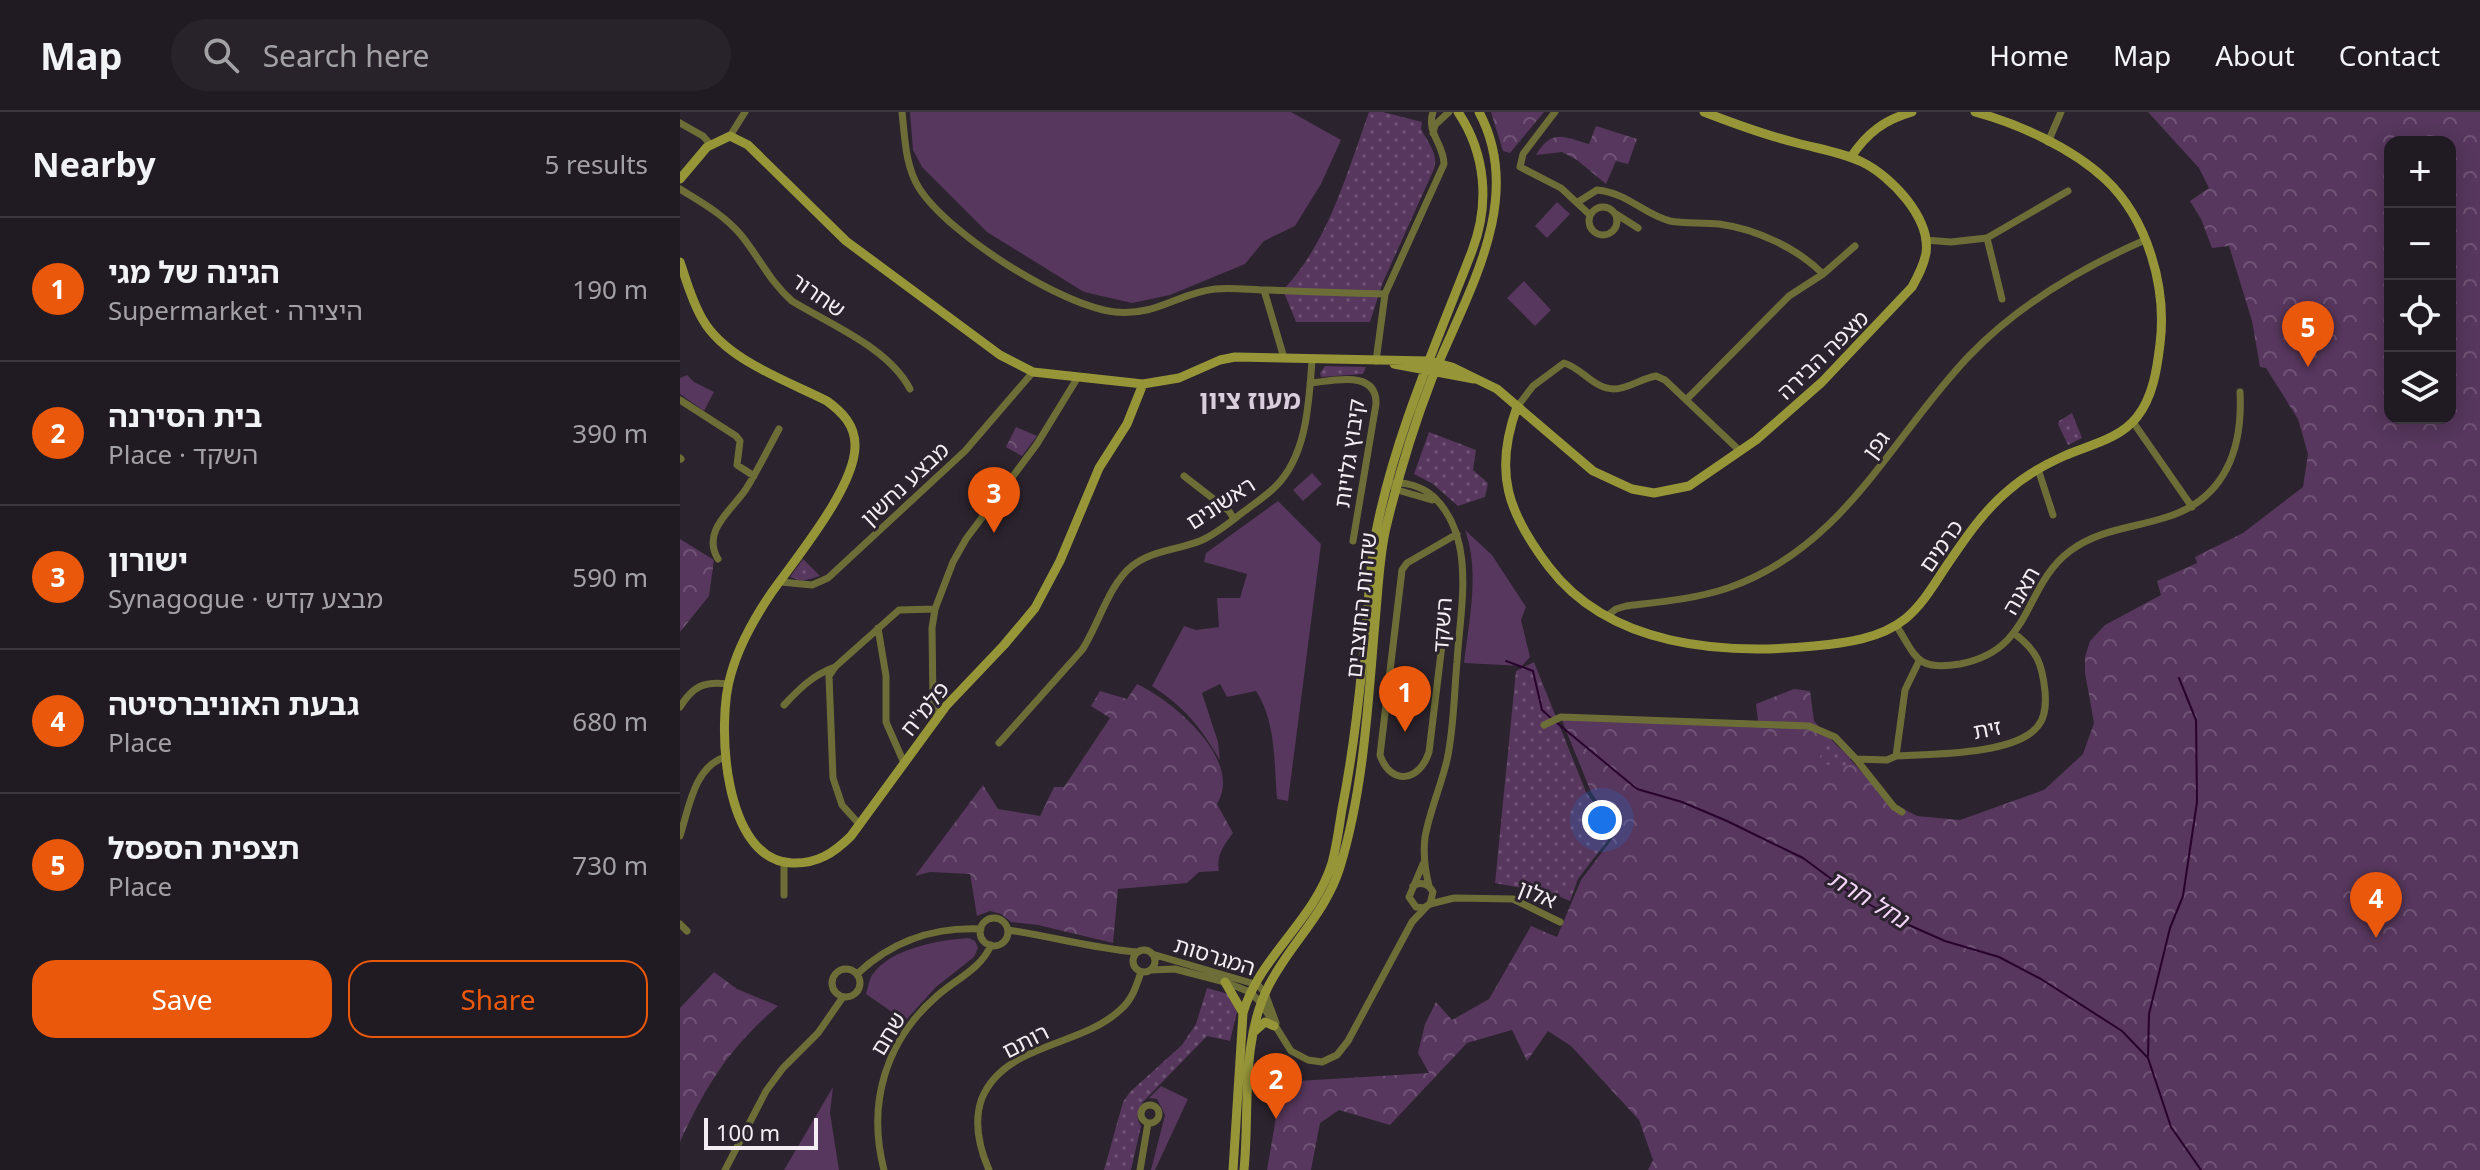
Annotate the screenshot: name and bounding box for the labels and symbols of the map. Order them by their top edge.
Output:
street label: שחרור [786,265,852,323]
pin: 5 [2282,301,2334,367]
street label: מצפה הבירה [1770,303,1874,405]
district label: מעוז ציון [1199,381,1301,417]
street label: קיבוץ גלויות [1326,396,1371,509]
street label: גפן [1855,424,1895,464]
street label: מבצע נחשון [853,434,955,532]
pin: 3 [968,467,1020,533]
street label: ראשונים [1180,469,1260,535]
street label: כרמים [1911,513,1969,577]
street label: שדרות החוצבים [1337,531,1383,679]
street label: תאנה [1994,560,2046,620]
street label: השקד [1424,596,1458,654]
pin: 1 [1379,666,1431,732]
street label: פלמ"ח [893,674,955,742]
street label: זית [1970,711,2004,745]
your location [1582,800,1622,840]
water label: נחל חרת [1823,861,1917,936]
street label: אלון [1514,872,1562,914]
pin: 4 [2350,872,2402,938]
street label: המגרסות [1171,928,1259,982]
street label: שחם [862,1006,912,1060]
street label: רותם [997,1016,1053,1064]
pin: 2 [1250,1053,1302,1119]
scale bar [704,1114,818,1150]

